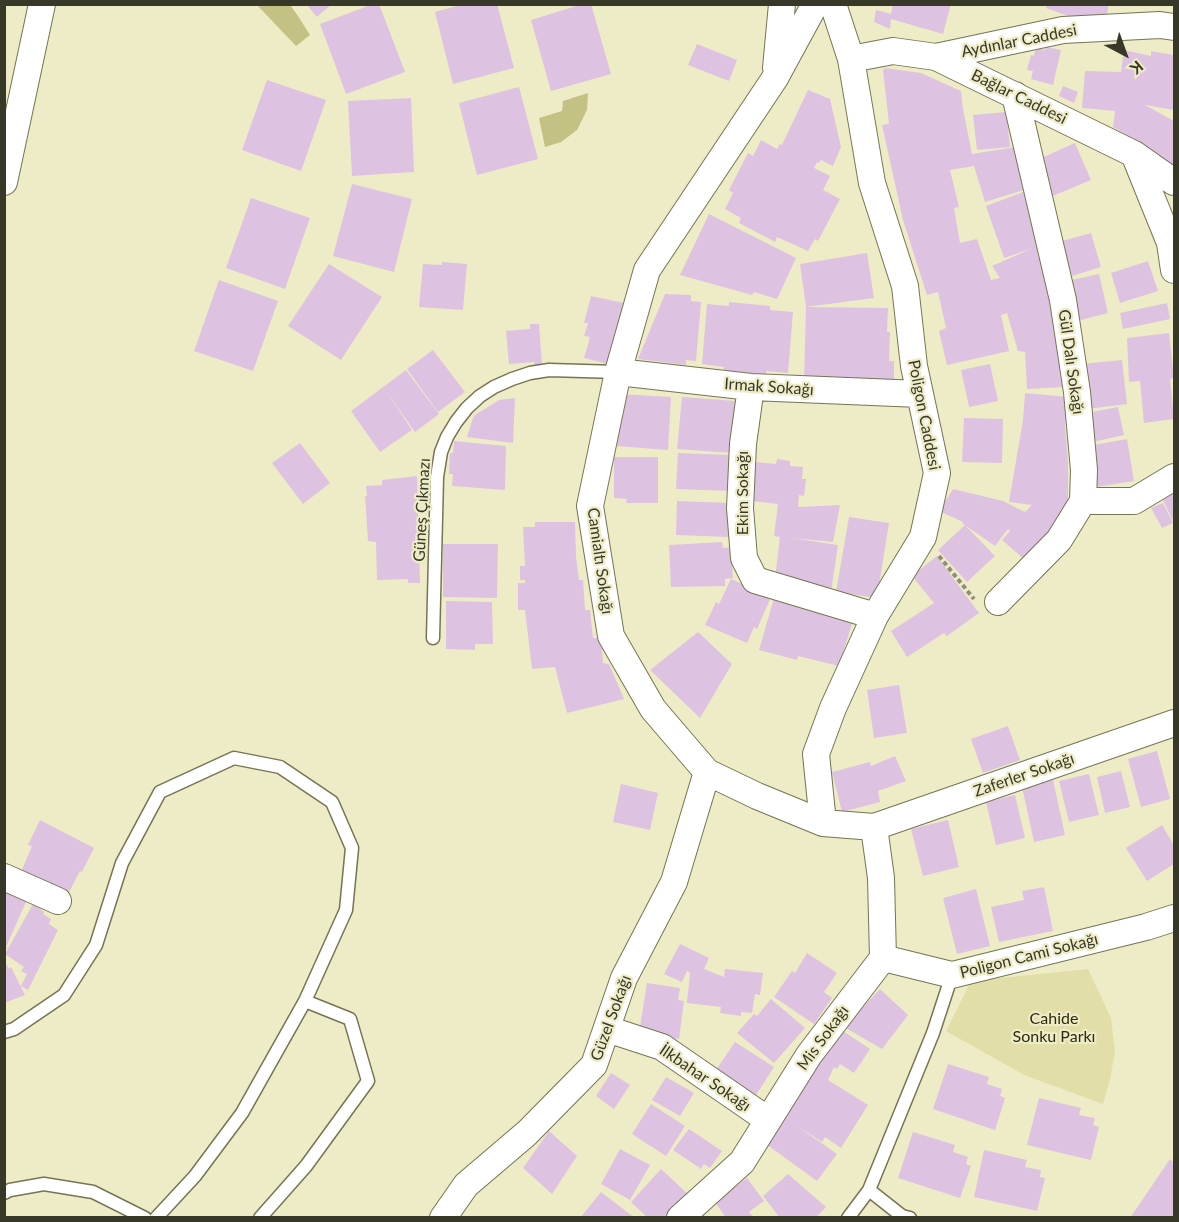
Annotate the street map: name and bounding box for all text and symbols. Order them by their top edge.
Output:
street label: Aydınlar Caddesi [960,20,1078,62]
north arrow [1095,24,1155,84]
text: K [1127,57,1148,79]
street label: Bağlar Caddesi [968,66,1070,128]
street label: Gül Dalı Sokağı [1054,308,1088,416]
street label: Poligon Caddesi [904,358,944,472]
street label: Irmak Sokağı [724,374,814,400]
street label: Ekim Sokağı [733,451,753,535]
street label: Güneş Çıkmazı [410,458,434,562]
street label: Camialtı Sokağı [583,507,617,615]
street label: Zaferler Sokağı [971,749,1077,801]
street label: Poligon Cami Sokağı [958,930,1100,982]
street label: Güzel Sokağı [587,973,635,1063]
street label: Mis Sokağı [793,1002,853,1074]
park label: Cahide Sonku Parkı [1013,1009,1095,1047]
street label: İlkbahar Sokağı [656,1040,754,1116]

